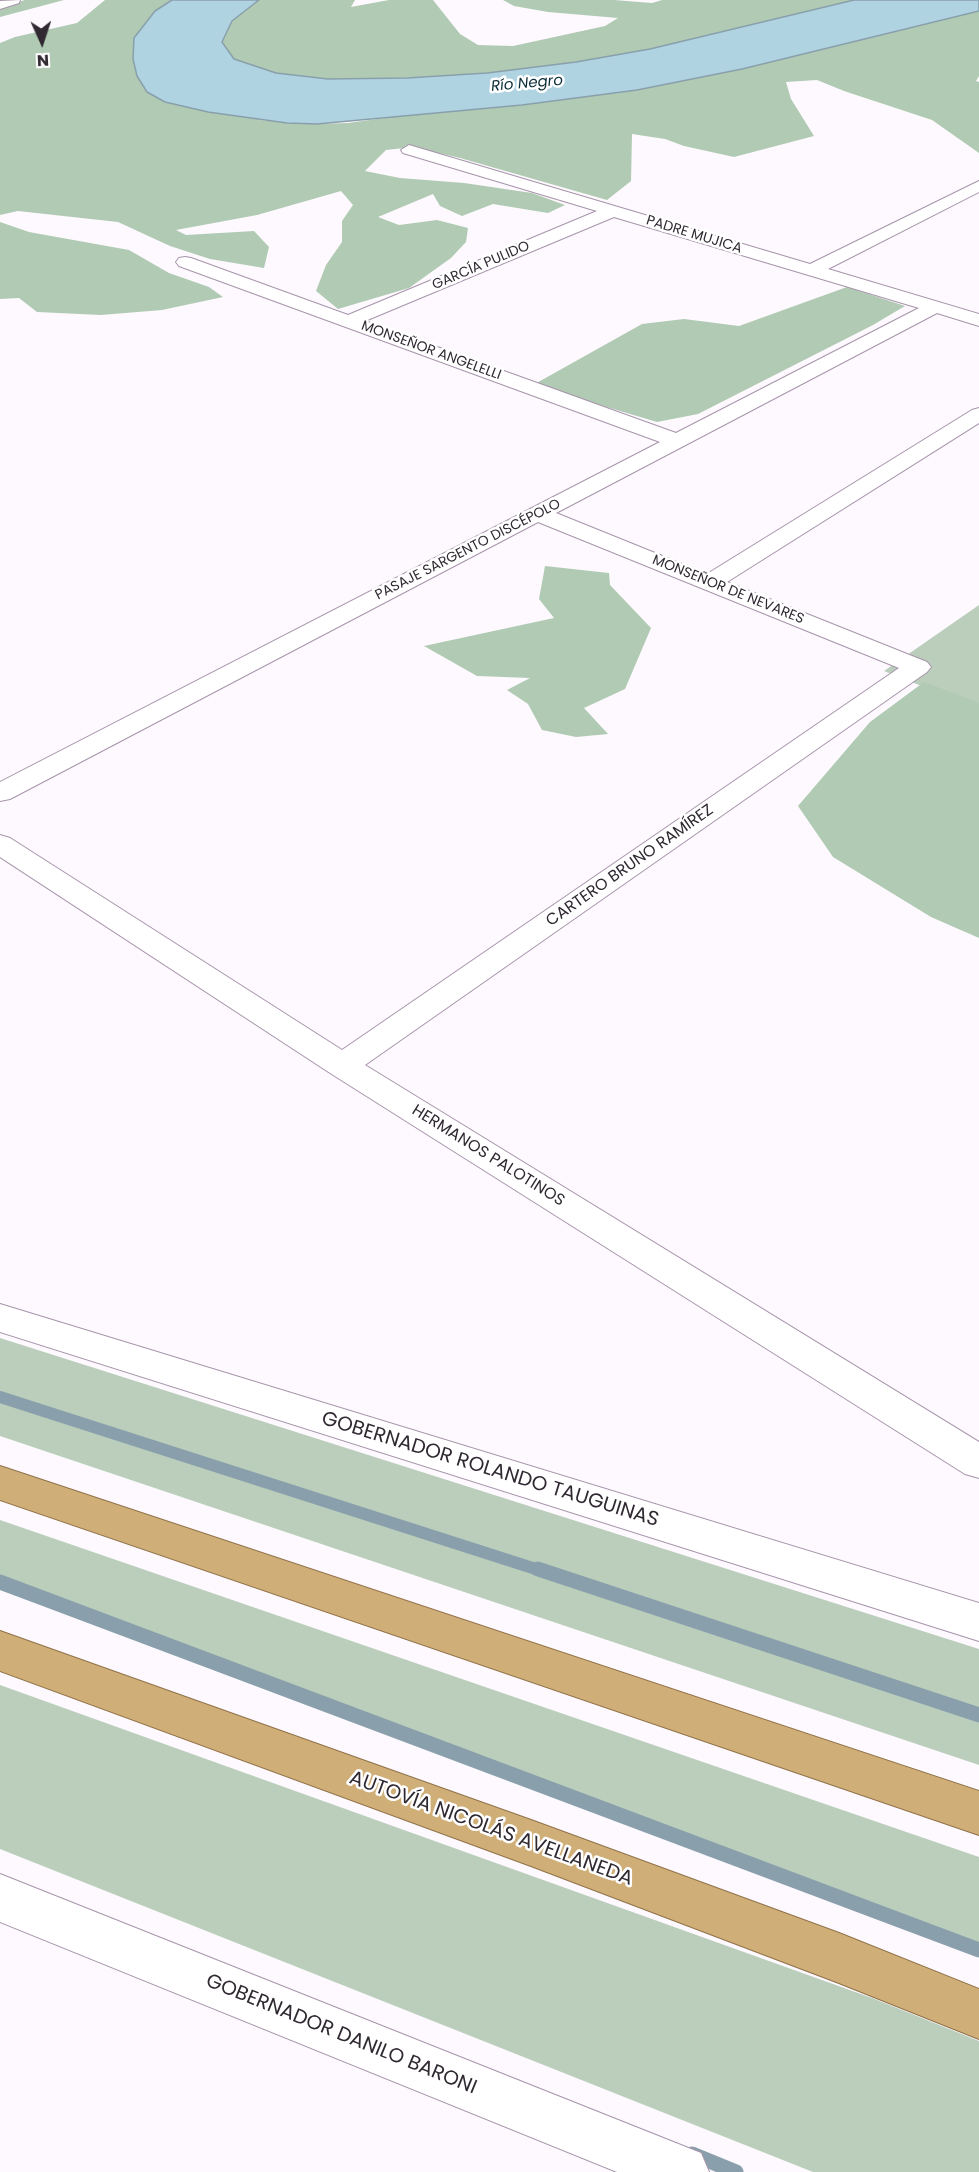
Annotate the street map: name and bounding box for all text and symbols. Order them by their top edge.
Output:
north arrow [12,12,72,72]
text: N [36,49,50,72]
water label: Río Negro [490,72,564,96]
street label: PADRE MUJICA [644,212,744,258]
street label: GARCÍA PULIDO [430,238,532,294]
street label: MONSEÑOR ANGELELLI [359,318,503,384]
street label: PASAJE SARGENTO DISCÉPOLO [373,496,563,604]
street label: MONSEÑOR DE NEVARES [650,552,806,628]
street label: CARTERO BRUNO RAMÍREZ [543,801,717,931]
street label: HERMANOS PALOTINOS [408,1101,568,1211]
street label: GOBERNADOR ROLANDO TAUGUINAS [319,1407,661,1533]
street label: AUTOVÍA NICOLÁS AVELLANEDA [346,1766,636,1892]
street label: GOBERNADOR DANILO BARONI [202,1970,480,2100]

